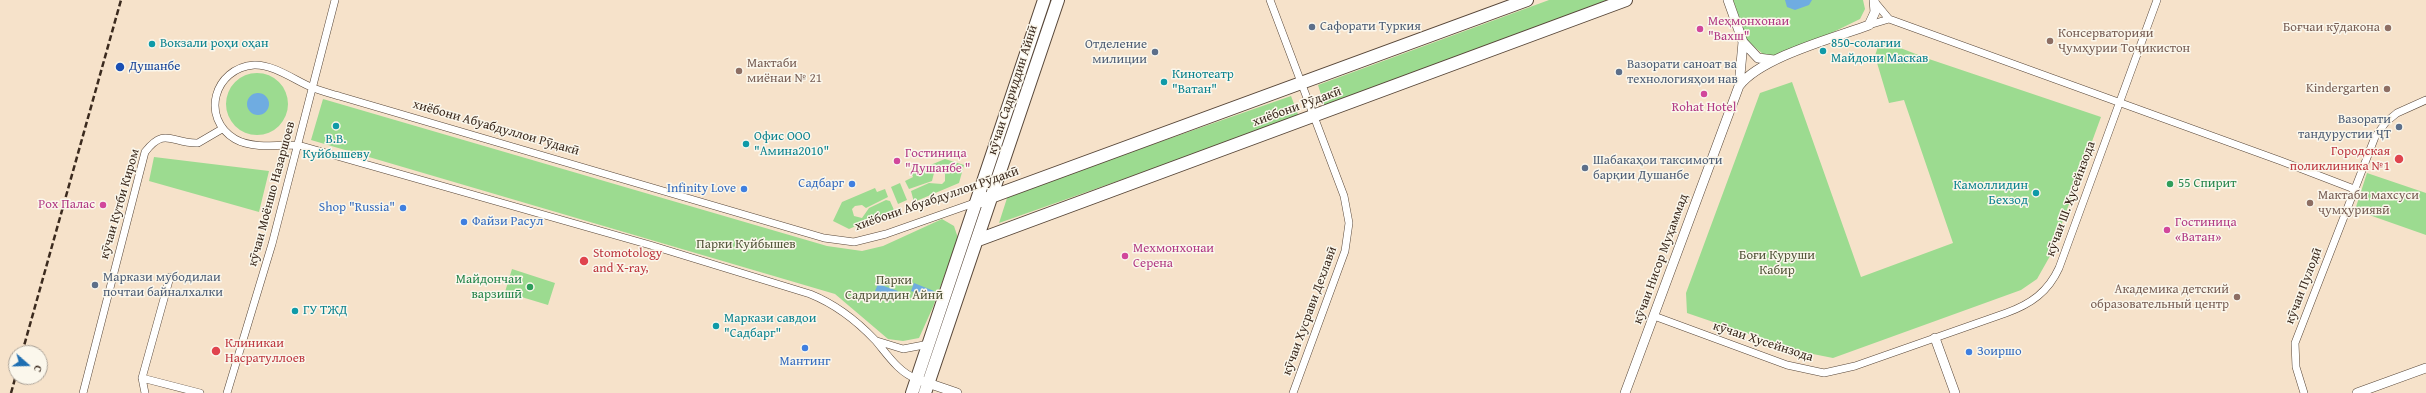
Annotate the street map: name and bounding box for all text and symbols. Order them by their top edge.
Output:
place label: Меҳмонхонаи "Вахш" [1708,14,1789,45]
place label: Сафорати Туркия [1320,19,1421,35]
place label: Боғчаи кӯдакона [2283,20,2380,36]
marker: Сафорати Туркия [1307,22,1317,32]
street label: кӯчаи Садриддин Айнӣ [985,23,1041,157]
marker: Боғчаи кӯдакона [2383,23,2393,33]
marker: Меҳмонхонаи "Вахш" [1695,24,1705,34]
place label: Консерваторияи Ҷумҳурии Тоҷикистон [2058,26,2190,57]
place label: Вокзали роҳи оҳан [160,36,268,52]
place label: 850-солагии Майдони Маскав [1831,36,1928,67]
marker: Консерваторияи Ҷумҳурии Тоҷикистон [2045,36,2055,46]
place label: Отделение милиции [1085,37,1147,68]
marker: Вокзали роҳи оҳан [147,39,157,49]
marker: 850-солагии Майдони Маскав [1818,46,1828,56]
marker: Отделение милиции [1150,47,1160,57]
place label: Мактаби миёнаи № 21 [747,56,822,87]
place label: Вазорати саноат ва технологияҳои нав [1627,57,1738,88]
place label: Душанбе [129,59,180,75]
marker: Душанбе [114,61,126,73]
marker: Мактаби миёнаи № 21 [734,66,744,76]
place label: Кинотеатр "Ватан" [1172,67,1234,98]
marker: Вазорати саноат ва технологияҳои нав [1614,67,1624,77]
marker: Кинотеатр "Ватан" [1159,77,1169,87]
place label: Kindergarten [2306,81,2379,97]
street label: хиёбони Рӯдакӣ [1251,84,1343,130]
marker: Kindergarten [2382,84,2392,94]
marker: Rohat Hotel [1699,89,1709,99]
street label: хиёбони Абуабдуллои Рӯдакӣ [411,97,581,159]
place label: Rohat Hotel [1672,100,1736,116]
place label: Вазорати тандуруcтии ҶТ [2298,112,2391,143]
street label: кӯчаи Моёншо Назаршоев [245,120,299,268]
marker: В.В. Куйбышеву [331,121,341,131]
marker: Вазорати тандуруcтии ҶТ [2394,122,2404,132]
place label: Офис ООО "Амина2010" [754,129,829,160]
place label: В.В. Куйбышеву [303,132,369,163]
marker: Офис ООО "Амина2010" [741,139,751,149]
street label: кӯчаи Ш. Ҳусейнзода [2043,139,2099,259]
place label: Городская поликлиника №1 [2290,144,2390,175]
place label: Гостиница "Душанбе " [905,146,971,177]
street label: кӯчаи Кутби Киром [97,147,143,261]
place label: Шабакаҳои таксимоти барқии Душанбе [1593,153,1723,184]
marker: Городская поликлиника №1 [2393,153,2405,165]
marker: Гостиница "Душанбе " [892,156,902,166]
marker: Шабакаҳои таксимоти барқии Душанбе [1580,163,1590,173]
street label: хиёбони Абуабдуллои Рӯдакӣ [853,164,1021,234]
place label: Садбарг [798,176,844,192]
place label: 55 Спирит [2178,176,2237,192]
place label: Камоллидин Бехзод [1954,178,2028,209]
marker: Садбарг [847,179,857,189]
marker: 55 Спирит [2165,179,2175,189]
place label: Infinity Love [667,181,736,197]
marker: Infinity Love [739,184,749,194]
marker: Камоллидин Бехзод [2031,188,2041,198]
place label: Мактаби махсуси ҷумҳуриявӣ [2318,188,2419,219]
street label: кӯчаи Нисор Муҳаммад [1630,192,1692,326]
place label: Рох Палас [38,197,95,213]
marker: Мактаби махсуси ҷумҳуриявӣ [2305,198,2315,208]
marker: Рох Палас [98,200,108,210]
place label: Shop "Russia" [319,200,395,216]
marker: Shop "Russia" [398,203,408,213]
place label: Файзи Расул [472,214,543,230]
place label: Гостиница «Ватан» [2175,215,2237,246]
marker: Файзи Расул [459,217,469,227]
marker: Гостиница «Ватан» [2162,225,2172,235]
park label: Парки Куйбышев [696,237,796,253]
place label: Мехмонхонаи Серена [1133,241,1214,272]
street label: кӯчаи Хусрави Дехлавӣ [1279,244,1341,378]
place label: Stomotology and X-ray, [593,246,662,277]
street label: кӯчаи Пулодӣ [2282,246,2326,326]
park label: Боғи Куруши Кабир [1739,248,1815,279]
marker: Мехмонхонаи Серена [1120,251,1130,261]
marker: Stomotology and X-ray, [578,255,590,267]
place label: Маркази мубодилаи почтаи байналхалки [103,270,223,301]
place label: Майдончаи варзишӣ [456,272,522,303]
park label: Парки Садриддин Айнӣ [845,273,943,304]
marker: Маркази мубодилаи почтаи байналхалки [90,280,100,290]
marker: Майдончаи варзишӣ [525,282,535,292]
place label: Академика детский образовательный центр [2090,282,2229,313]
marker: Академика детский образовательный центр [2232,292,2242,302]
place label: ГУ ТЖД [303,303,347,319]
marker: ГУ ТЖД [290,306,300,316]
place label: Маркази савдои "Садбарг" [724,311,816,342]
street label: кӯчаи Хусейнзода [1711,318,1815,366]
marker: Маркази савдои "Садбарг" [711,321,721,331]
place label: Клиникаи Насратуллоев [225,336,305,367]
marker: Мантинг [800,343,810,353]
place label: Зоиршо [1977,344,2022,360]
north arrow [8,345,48,385]
marker: Клиникаи Насратуллоев [210,345,222,357]
marker: Зоиршо [1964,347,1974,357]
place label: Мантинг [780,354,830,370]
text: С [30,363,47,374]

